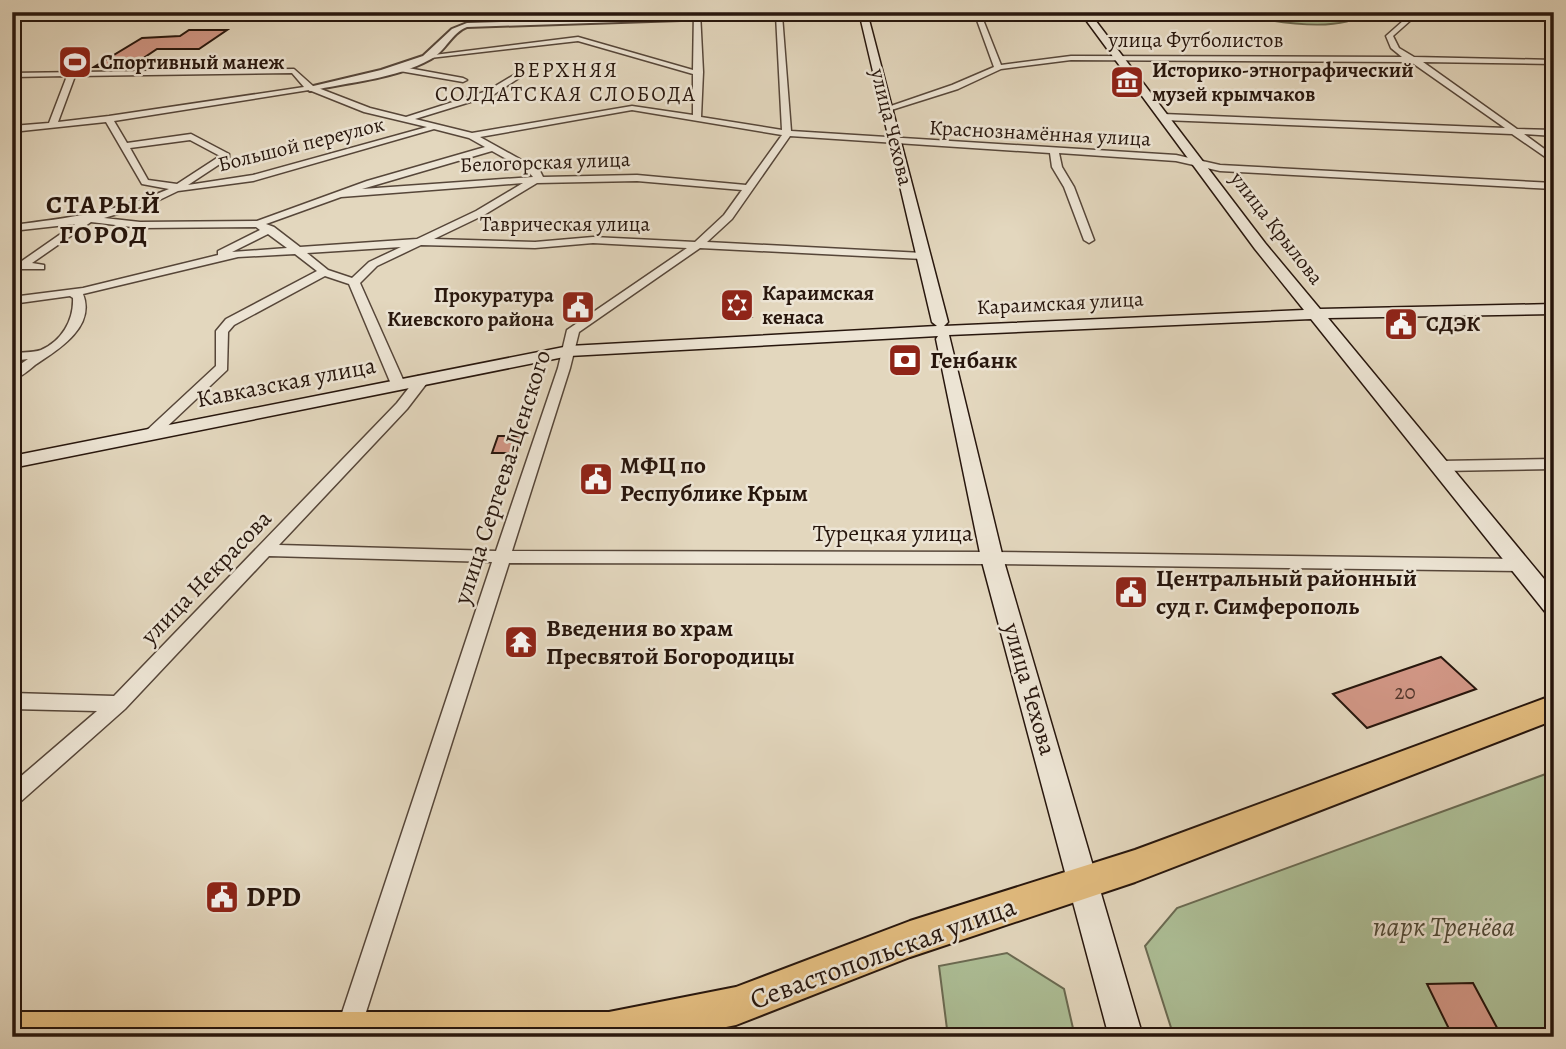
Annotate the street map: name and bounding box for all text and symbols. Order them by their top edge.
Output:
street label: улица Футболистов [1108,26,1283,54]
sports icon: Спортивный манеж [56,43,94,81]
place label: Спортивный манеж [100,48,285,76]
district label: ВЕРХНЯЯ СОЛДАТСКАЯ СЛОБОДА [435,56,697,108]
place label: Историко-этнографический музей крымчаков [1152,56,1414,108]
museum icon: Историко-этнографический музей крымчаков [1108,63,1146,101]
street label: улица Чехова [864,65,920,189]
street label: Большой переулок [215,110,387,178]
street label: Краснознамённая улица [928,113,1152,153]
street label: Белогорская улица [459,145,631,179]
street label: улица Крылова [1223,165,1330,291]
district label: СТАРЫЙ ГОРОД [46,187,162,252]
street label: Таврическая улица [480,210,650,238]
place label: Караимская кенаса [762,279,874,331]
place label: Прокуратура Киевского района [387,281,554,333]
street label: Караимская улица [976,285,1145,321]
synagogue icon: Караимская кенаса [718,286,756,324]
public building icon: Прокуратура Киевского района [559,288,597,326]
public building icon: СДЭК [1382,305,1420,343]
place label: СДЭК [1426,310,1480,338]
bank icon: Генбанк [886,341,924,379]
place label: Генбанк [930,344,1018,376]
street label: улица Сергеева-Ценского [445,346,558,609]
street label: Кавказская улица [194,349,378,415]
place label: МФЦ по Республике Крым [620,449,808,509]
public building icon: МФЦ по Республике Крым [577,460,615,498]
street label: улица Некрасова [133,503,278,652]
street label: Турецкая улица [813,517,973,549]
place label: Центральный районный суд г. Симферополь [1156,562,1417,622]
public building icon: Центральный районный суд г. Симферополь [1112,573,1150,611]
place label: Введения во храм Пресвятой Богородицы [546,612,795,672]
street label: улица Чехова [996,618,1064,759]
temple icon: Введения во храм Пресвятой Богородицы [502,623,540,661]
house number: 20 [1394,678,1416,706]
public building icon: DPD [203,878,241,916]
place label: DPD [246,878,301,916]
street label: Севастопольская улица [745,887,1021,1019]
park label: парк Тренёва [1373,908,1515,946]

